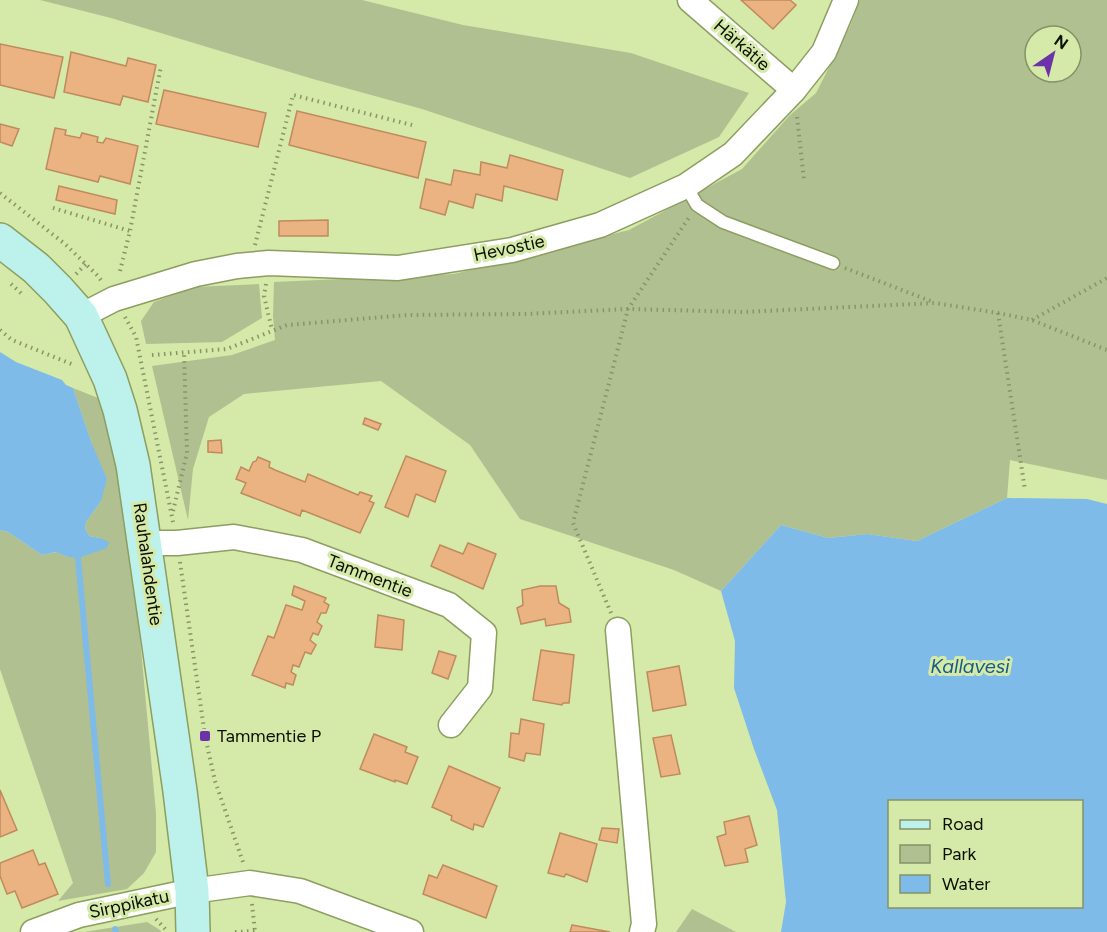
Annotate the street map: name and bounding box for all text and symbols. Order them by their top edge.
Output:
street label: Härkätie [709,15,775,76]
north arrow [1023,24,1083,84]
text: N [1051,31,1072,53]
street label: Hevostie [472,230,547,266]
street label: Rauhalahdentie [128,501,168,627]
street label: Tammentie [324,550,416,602]
water label: Kallavesi [930,654,1010,678]
place label: Tammentie P [217,725,321,747]
marker: Tammentie P [198,729,212,743]
legend [888,800,1083,908]
text: Road [942,813,983,835]
text: Park [942,843,977,865]
text: Water [942,873,990,895]
street label: Sirppikatu [87,885,171,923]

